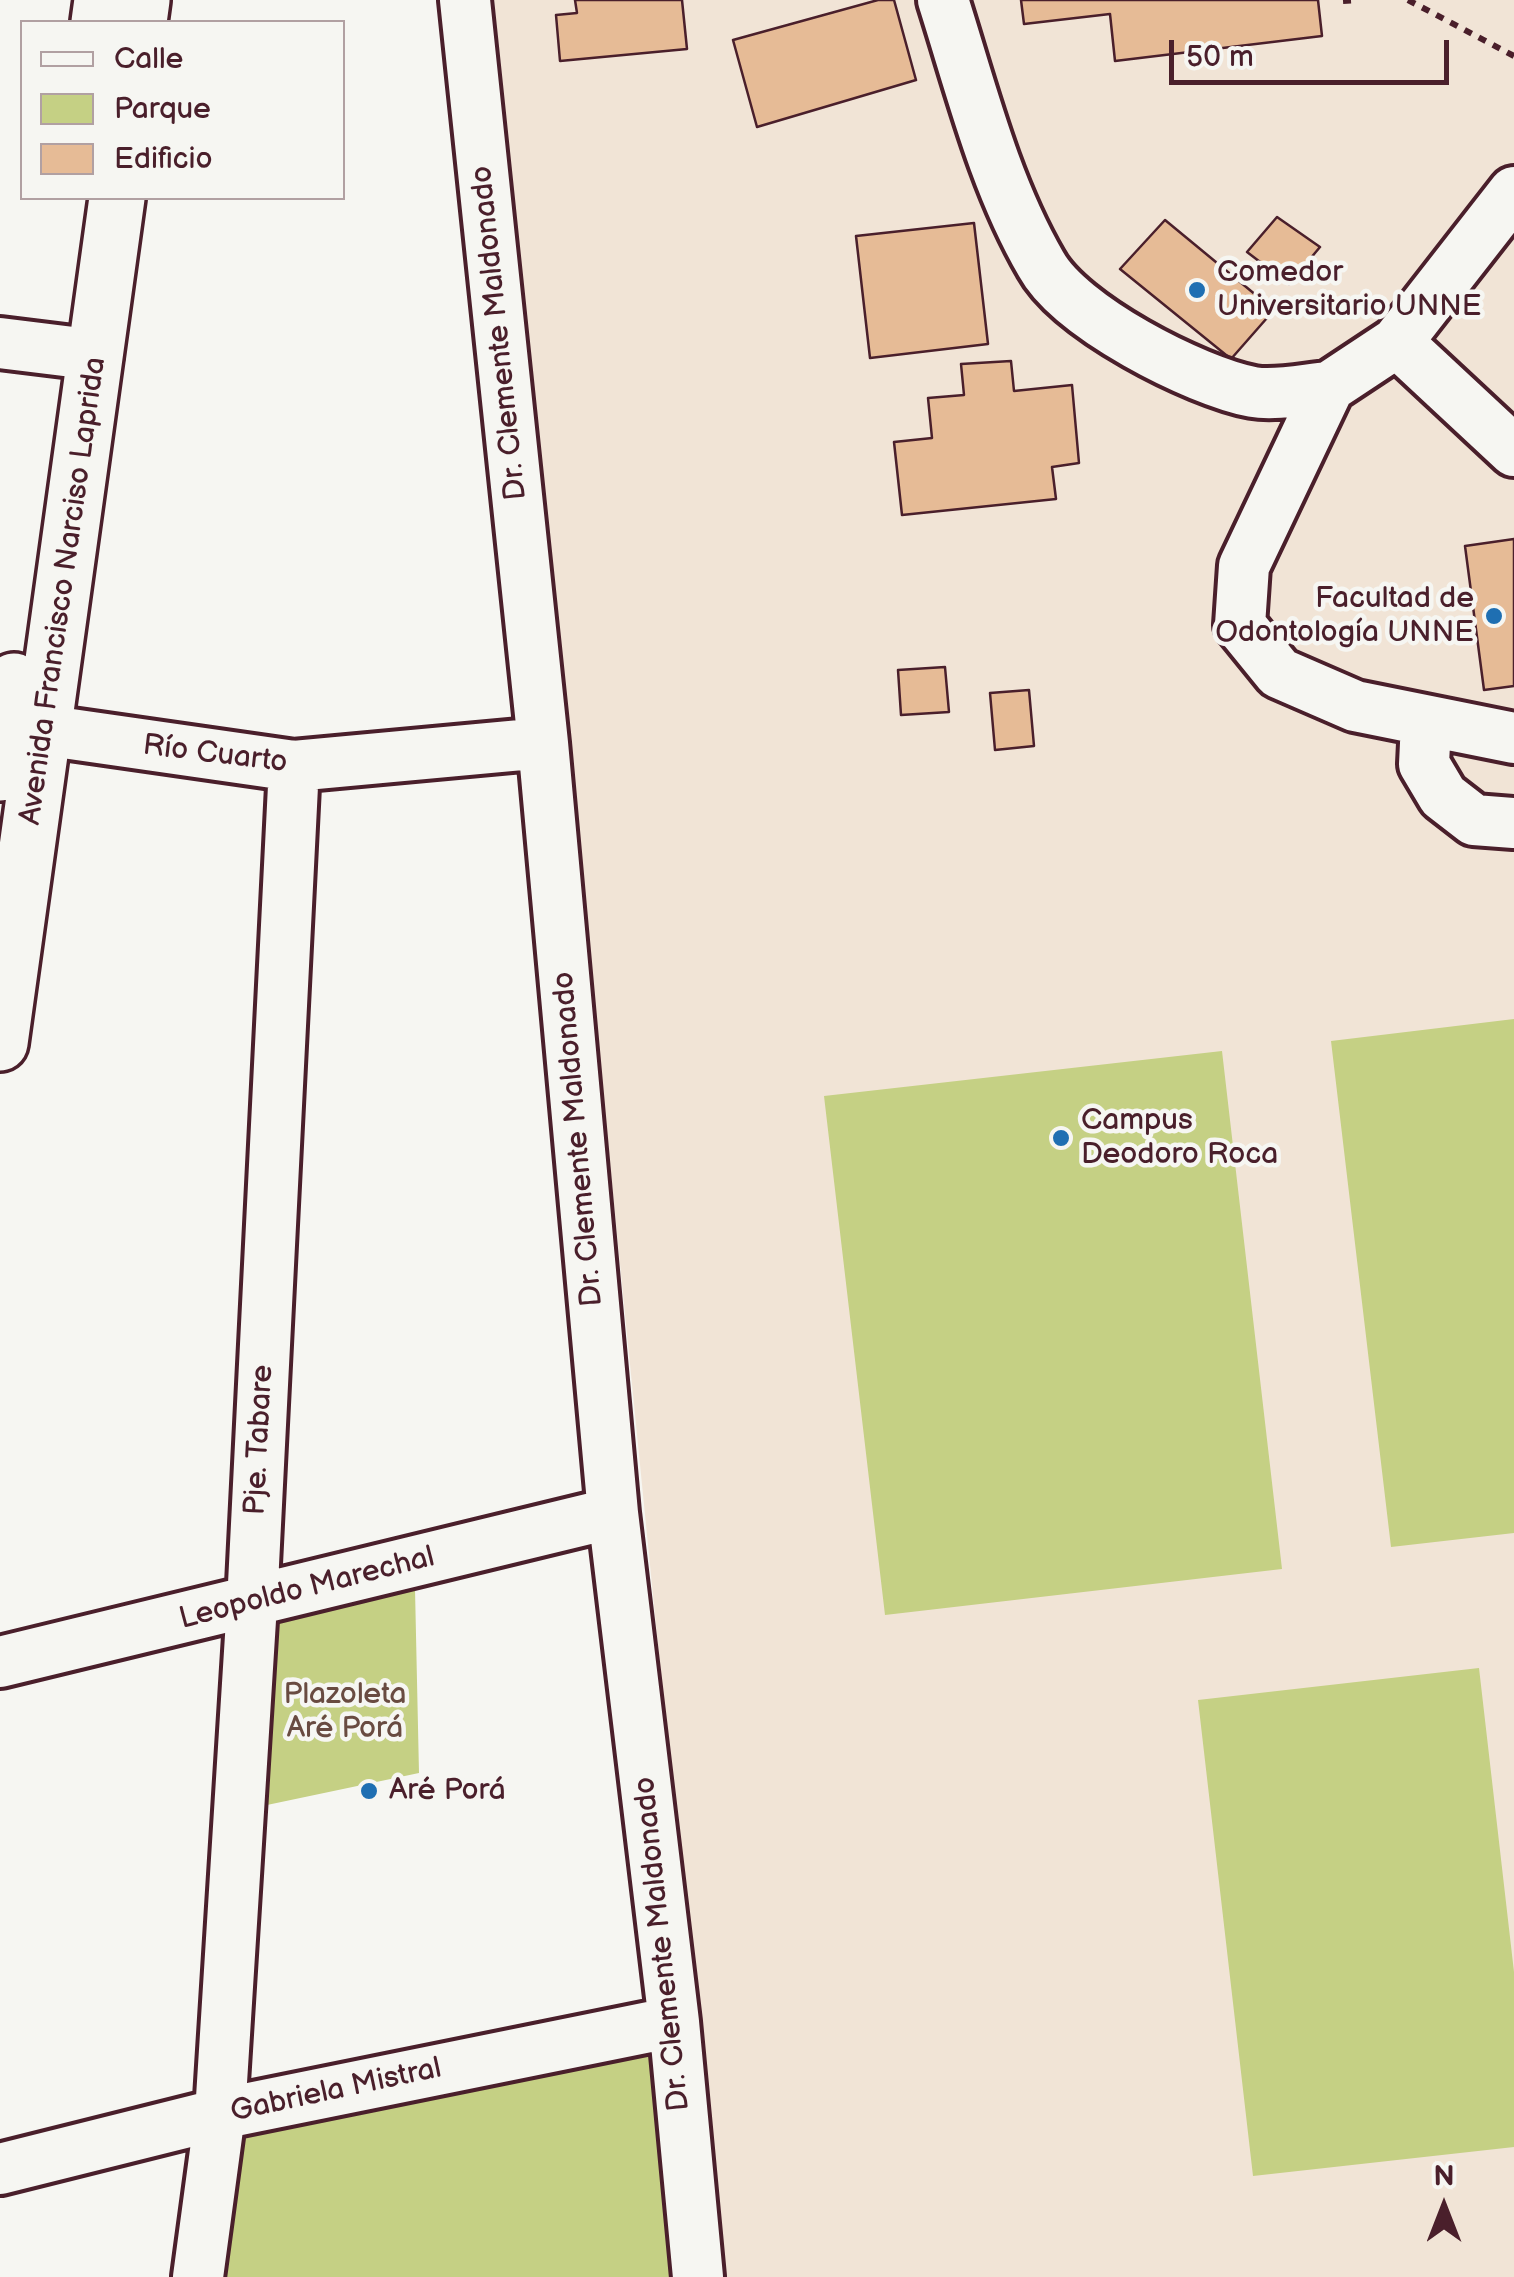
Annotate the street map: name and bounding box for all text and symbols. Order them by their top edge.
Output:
legend [20,20,345,200]
scale bar [1174,20,1454,82]
text: 50 m [1186,39,1254,75]
text: Calle [114,41,183,77]
text: Parque [114,91,211,127]
text: Edificio [114,141,213,177]
street label: Dr. Clemente Maldonado [465,164,535,502]
place label: Comedor Universitario UNNE [1217,255,1482,326]
marker: Comedor Universitario UNNE [1186,279,1208,301]
street label: Avenida Francisco Narciso Laprida [13,355,115,827]
place label: Facultad de Odontología UNNE [1215,581,1474,652]
marker: Facultad de Odontología UNNE [1483,605,1505,627]
street label: Río Cuarto [141,728,289,782]
street label: Dr. Clemente Maldonado [546,970,612,1308]
place label: Campus Deodoro Roca [1081,1103,1278,1174]
marker: Campus Deodoro Roca [1050,1127,1072,1149]
street label: Pje. Tabare [238,1364,282,1516]
street label: Leopoldo Marechal [176,1540,438,1638]
park label: Plazoleta Aré Porá [284,1677,406,1748]
place label: Aré Porá [389,1773,506,1809]
street label: Dr. Clemente Maldonado [628,1775,698,2113]
marker: Aré Porá [358,1780,380,1802]
street label: Gabriela Mistral [227,2051,445,2131]
north arrow [1394,2157,1494,2257]
text: N [1433,2160,1455,2193]

